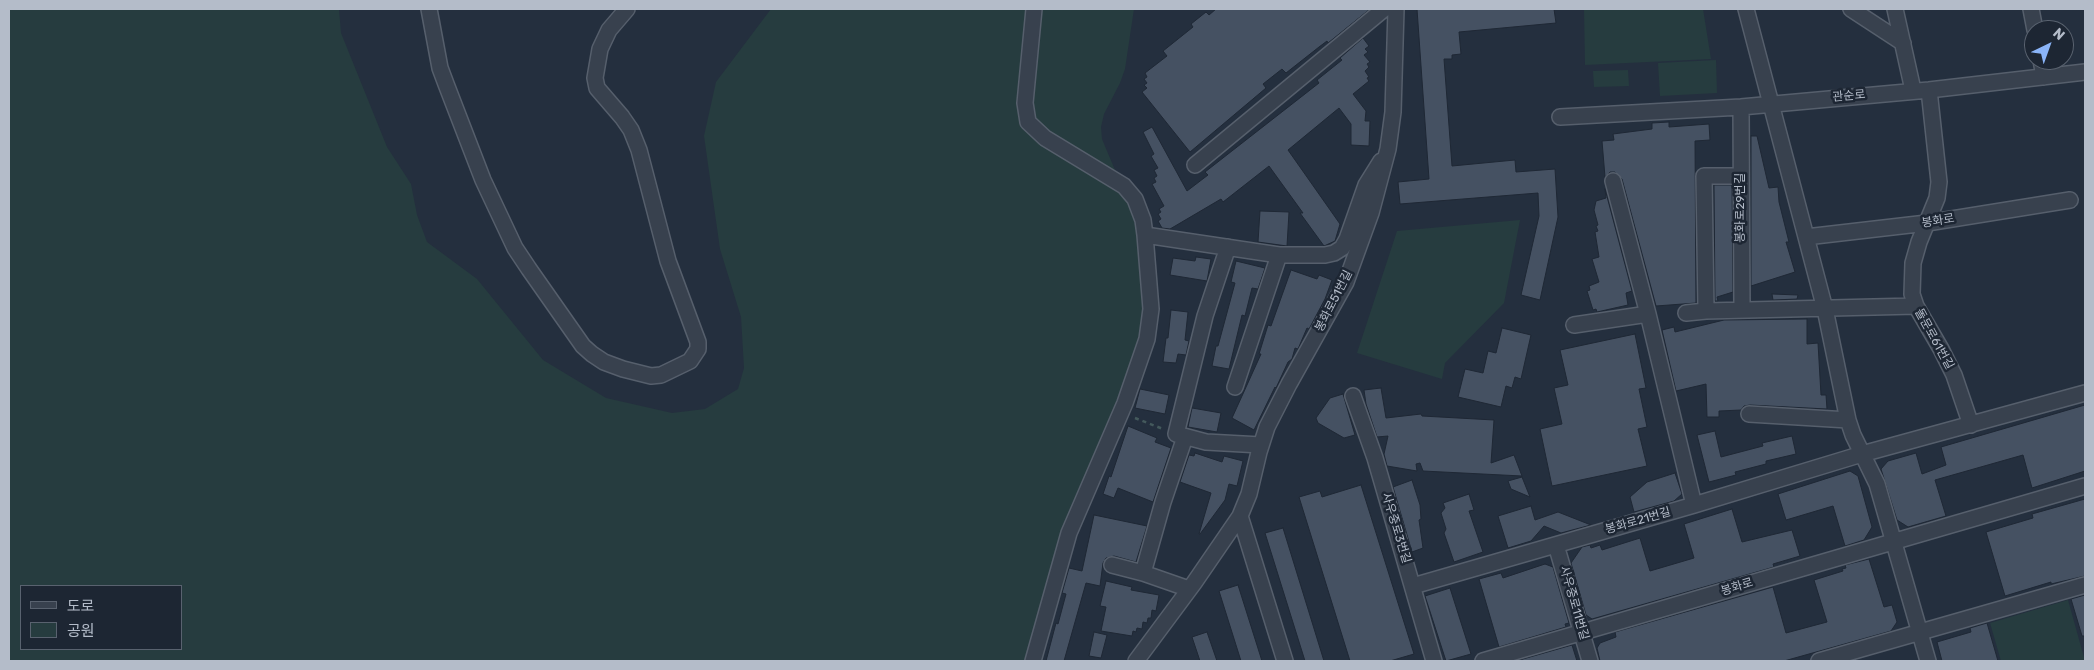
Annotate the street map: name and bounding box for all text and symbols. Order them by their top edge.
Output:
north arrow [2024,20,2074,70]
text: N [2049,25,2068,44]
street label: 관순로 [1832,87,1866,105]
street label: 봉화로29번길 [1734,173,1748,243]
street label: 봉화로 [1921,211,1955,231]
street label: 봉화로51번길 [1312,268,1356,334]
street label: 돌문로61번길 [1911,306,1957,372]
street label: 사우중로3번길 [1378,491,1414,565]
street label: 봉화로21번길 [1604,505,1672,537]
street label: 사우중로11번길 [1557,564,1591,642]
street label: 봉화로 [1719,575,1755,599]
legend [20,585,182,650]
text: 도로 [67,597,95,615]
text: 공원 [67,622,95,640]

